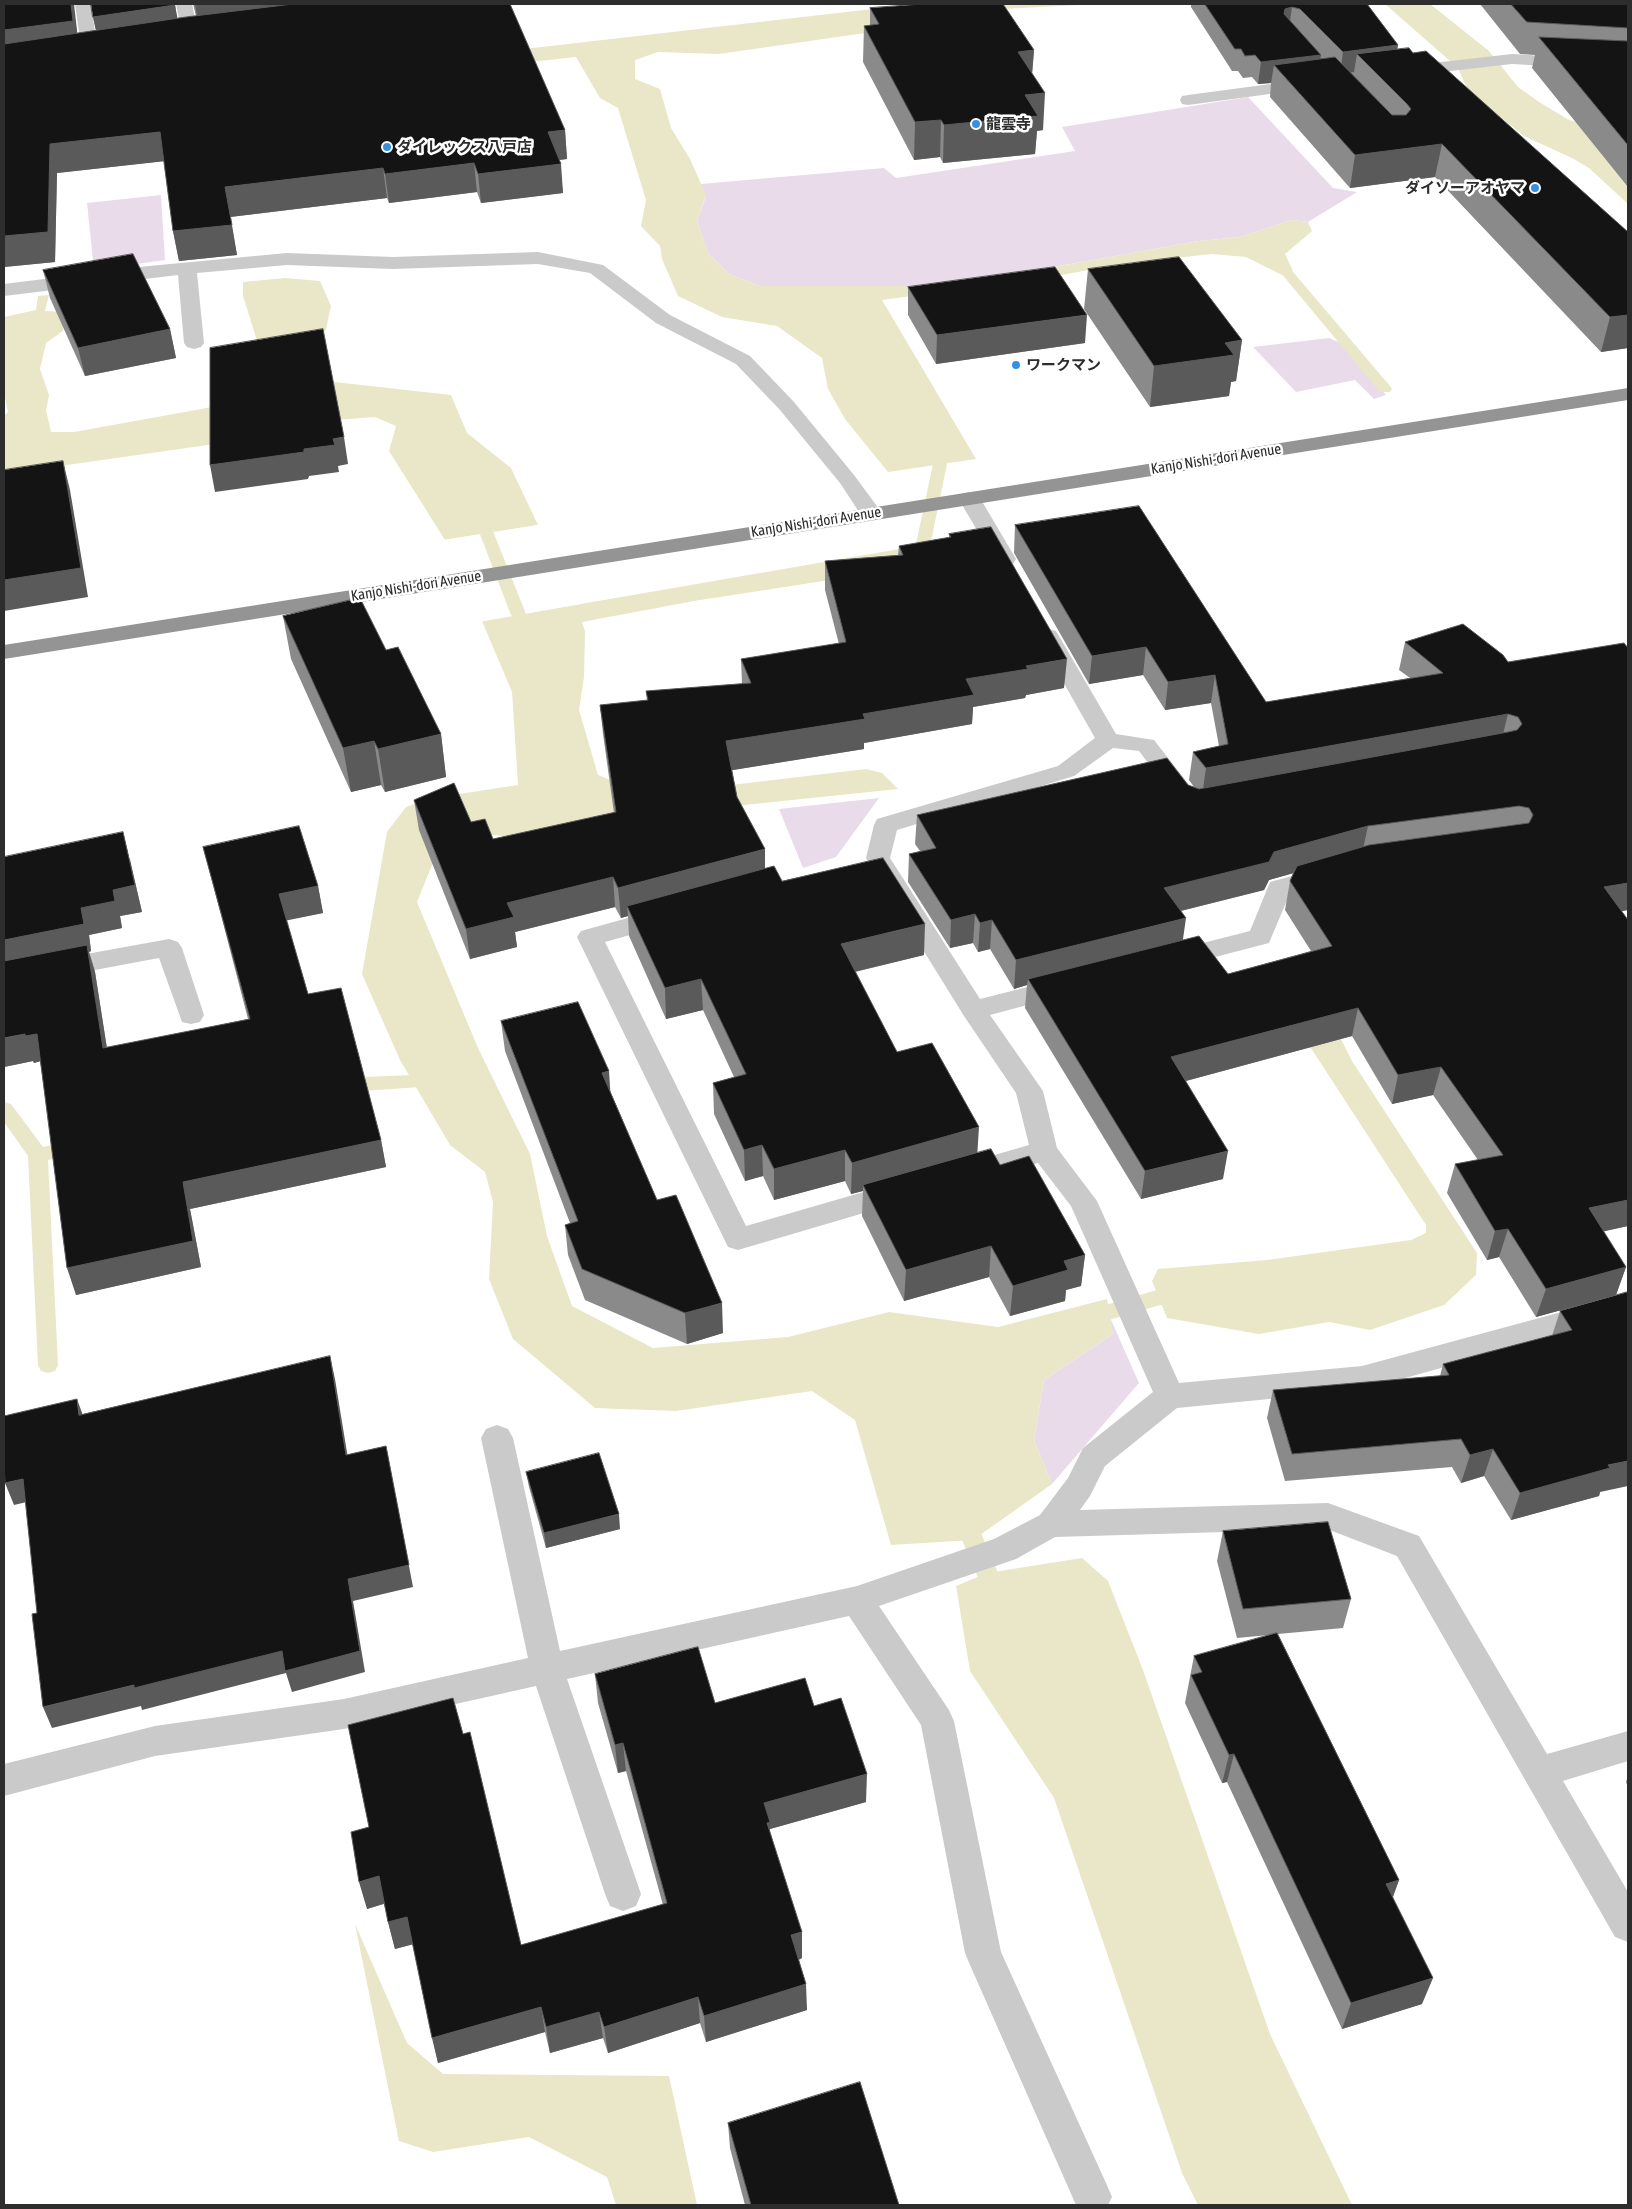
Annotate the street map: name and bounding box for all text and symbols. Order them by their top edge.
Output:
place label: 龍雲寺 [986,115,1031,133]
marker: 龍雲寺 [970,118,982,130]
place label: ダイレックス八戸店 [397,138,532,156]
marker: ダイレックス八戸店 [381,141,393,153]
place label: ダイソーアオヤマ [1405,179,1525,197]
marker: ダイソーアオヤマ [1529,182,1541,194]
place label: ワークマン [1026,356,1101,374]
marker: ワークマン [1010,359,1022,371]
street label: Kanjo Nishi-dori Avenue [1150,440,1282,478]
street label: Kanjo Nishi-dori Avenue [750,503,882,541]
street label: Kanjo Nishi-dori Avenue [350,567,482,605]

